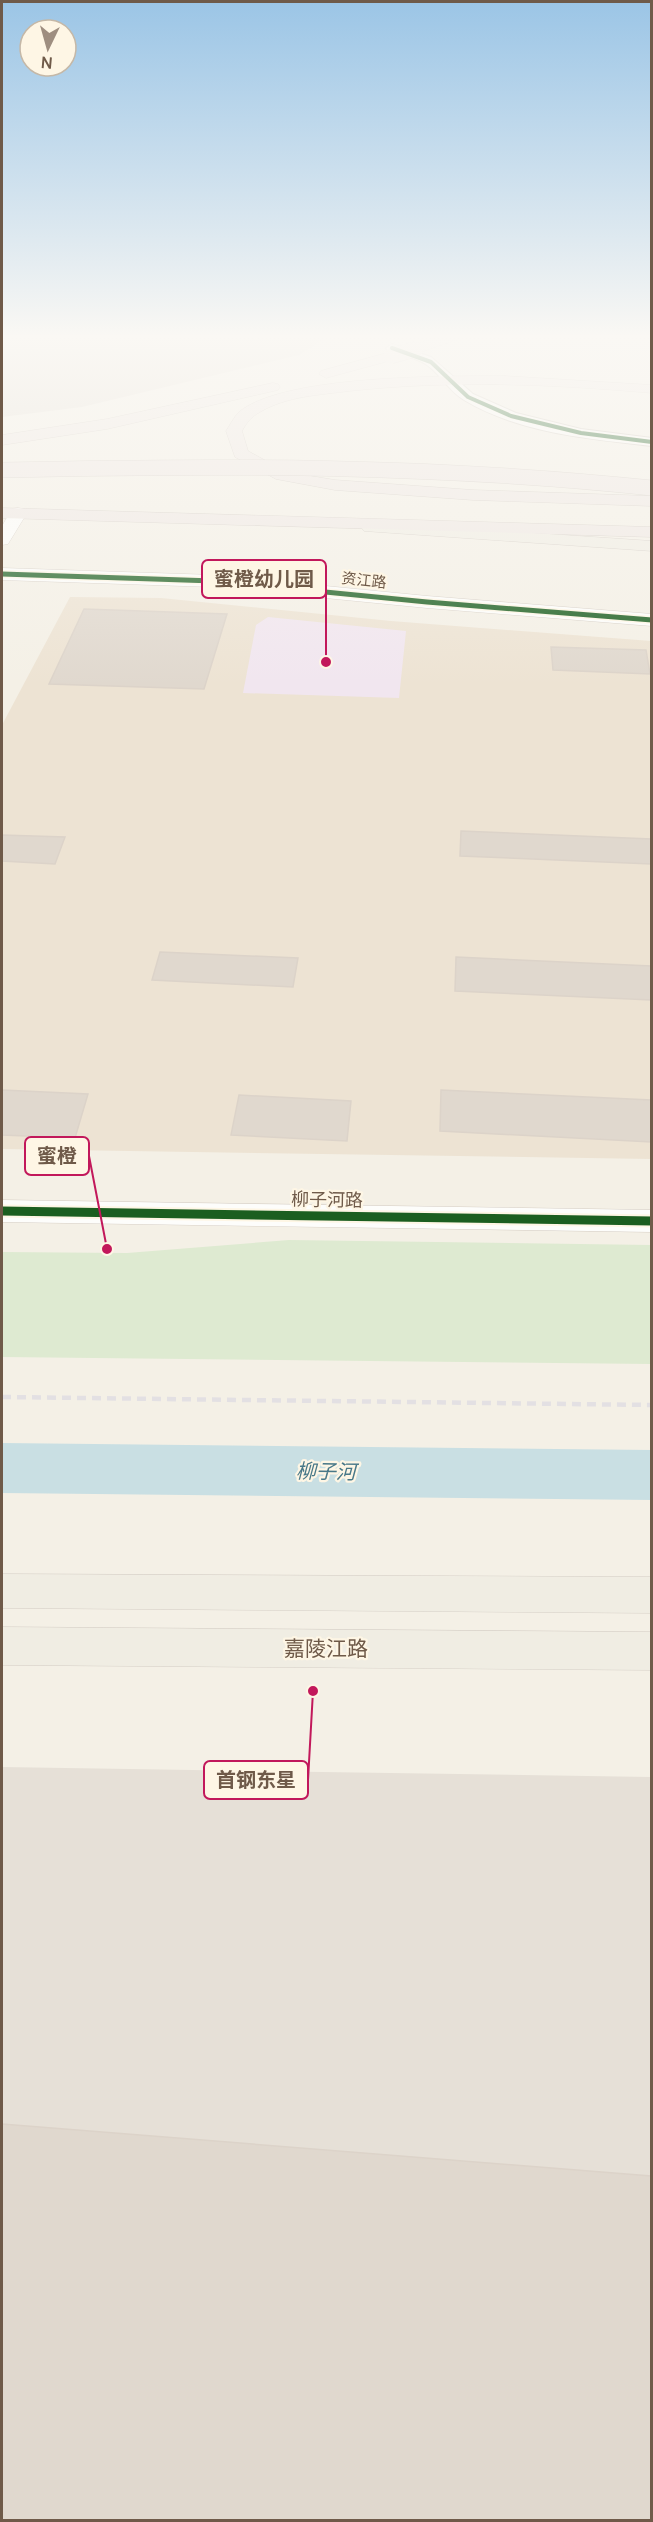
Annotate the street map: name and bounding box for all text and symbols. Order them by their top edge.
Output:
north arrow [18,18,78,78]
text: N [40,51,53,74]
callout: 蜜橙幼儿园 [202,560,326,598]
text: 蜜橙幼儿园 [214,565,314,592]
street label: 资江路 [341,567,387,593]
callout: 蜜橙 [25,1137,89,1175]
text: 蜜橙 [37,1142,77,1169]
street label: 柳子河路 [291,1186,363,1212]
water label: 柳子河 [296,1457,360,1485]
street label: 嘉陵江路 [284,1634,368,1662]
callout: 首钢东星 [204,1761,308,1799]
text: 首钢东星 [216,1766,296,1793]

